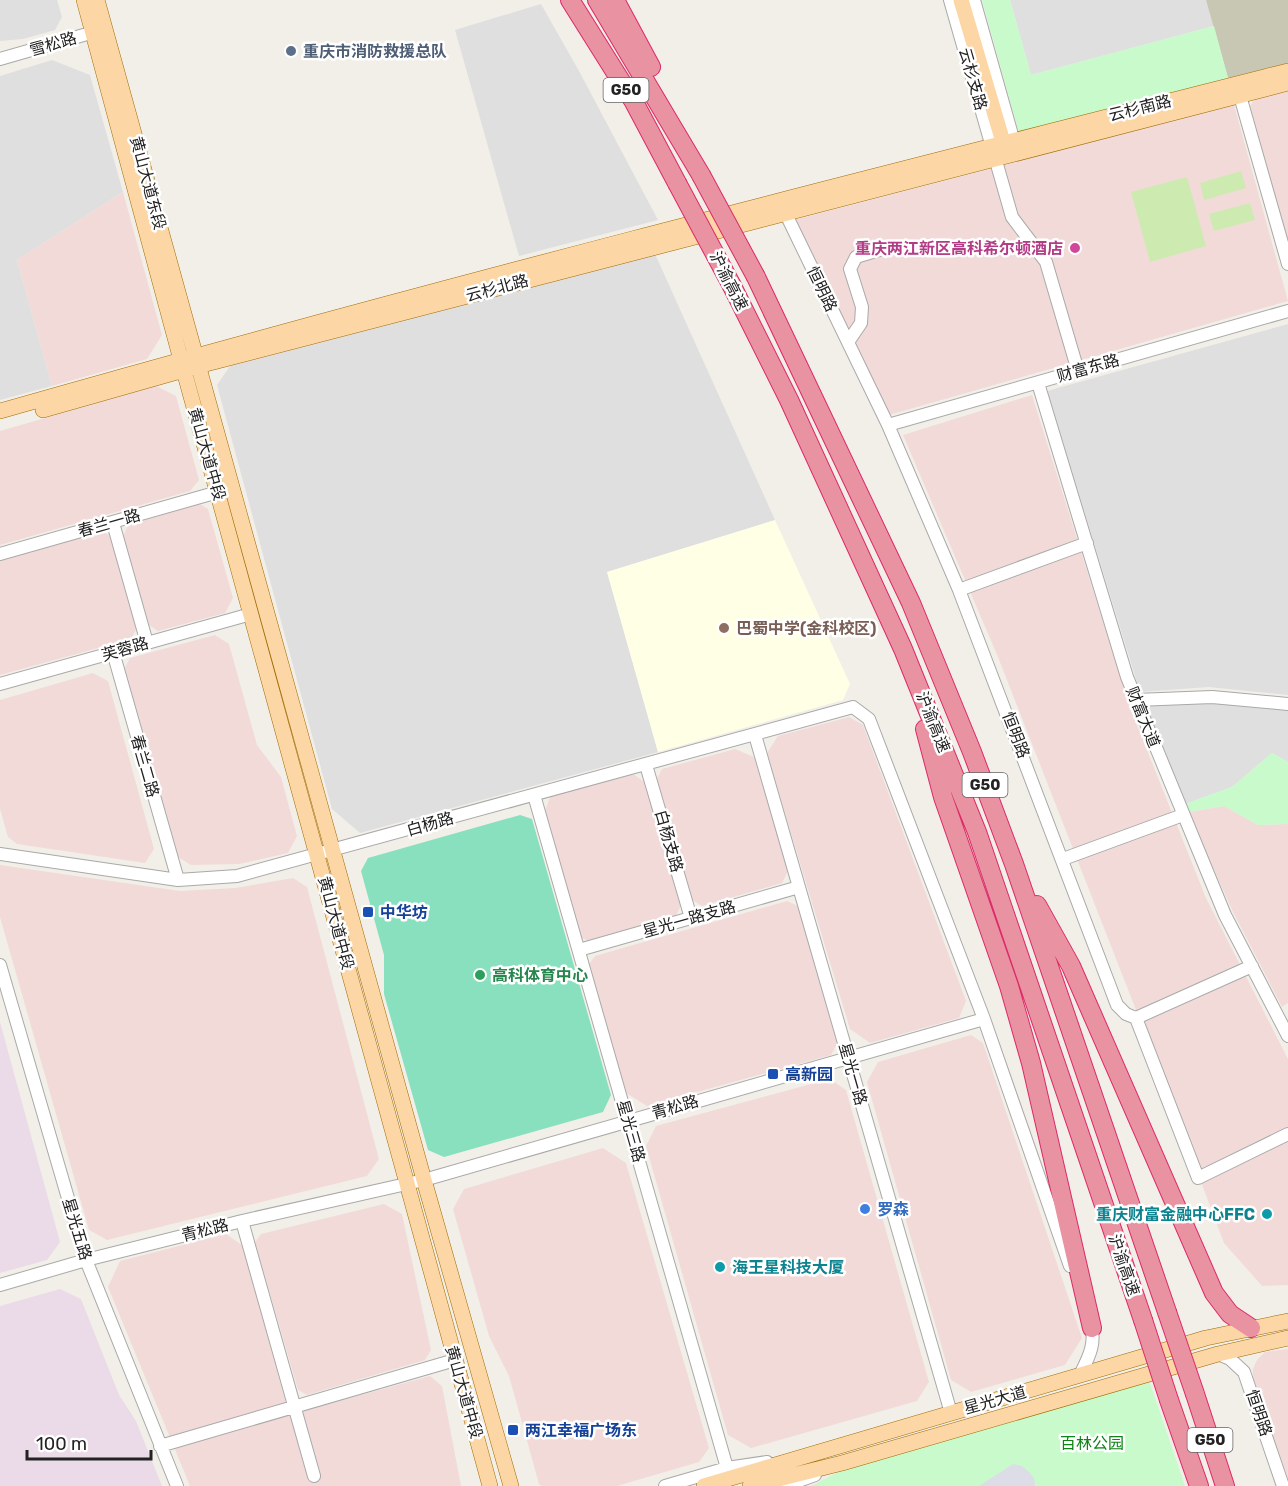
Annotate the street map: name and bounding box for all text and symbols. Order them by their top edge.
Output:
street label: 雪松路 [27,28,79,60]
place label: 重庆市消防救援总队 [303,42,447,61]
marker: 重庆市消防救援总队 [284,44,298,58]
street label: 云杉支路 [955,46,991,112]
road number: G50 [604,78,648,102]
street label: 云杉南路 [1107,91,1173,125]
street label: 黄山大道东段 [126,134,170,232]
place label: 重庆两江新区高科希尔顿酒店 [855,239,1063,258]
marker: 重庆两江新区高科希尔顿酒店 [1068,241,1082,255]
street label: 沪渝高速 [706,248,752,314]
street label: 恒明路 [803,263,841,315]
street label: 云杉北路 [464,271,530,305]
street label: 财富东路 [1055,350,1121,386]
street label: 黄山大道中段 [185,405,229,503]
street label: 春兰一路 [76,505,142,541]
place label: 巴蜀中学(金科校区) [736,619,876,638]
marker: 巴蜀中学(金科校区) [717,621,731,635]
street label: 芙蓉路 [99,633,151,665]
street label: 财富大道 [1122,684,1164,750]
street label: 沪渝高速 [912,689,954,755]
street label: 恒明路 [999,709,1033,761]
street label: 春兰二路 [127,733,163,799]
road number: G50 [962,773,1008,797]
street label: 白杨路 [404,808,456,840]
street label: 白杨支路 [651,808,687,874]
street label: 黄山大道中段 [314,874,358,972]
street label: 星光一路支路 [640,897,738,941]
place label: 中华坊 [380,903,428,922]
marker: 中华坊 [361,905,375,919]
place label: 高科体育中心 [492,966,588,985]
marker: 高科体育中心 [473,968,487,982]
street label: 星光一路 [835,1041,871,1107]
place label: 高新园 [785,1065,833,1084]
marker: 高新园 [766,1067,780,1081]
street label: 青松路 [649,1091,701,1123]
street label: 星光三路 [613,1098,649,1164]
street label: 星光五路 [59,1196,95,1262]
place label: 罗森 [877,1200,909,1219]
marker: 罗森 [858,1202,872,1216]
place label: 重庆财富金融中心FFC [1096,1205,1255,1224]
marker: 重庆财富金融中心FFC [1260,1207,1274,1221]
street label: 青松路 [179,1215,231,1245]
street label: 沪渝高速 [1105,1232,1143,1298]
place label: 海王星科技大厦 [732,1258,844,1277]
marker: 海王星科技大厦 [713,1260,727,1274]
street label: 黄山大道中段 [442,1343,486,1441]
street label: 星光大道 [962,1382,1028,1418]
street label: 恒明路 [1242,1387,1276,1439]
place label: 两江幸福广场东 [525,1421,637,1440]
scale bar [27,1423,152,1461]
marker: 两江幸福广场东 [506,1423,520,1437]
road number: G50 [1188,1428,1232,1452]
text: 100 m [36,1433,87,1455]
park label: 百林公园 [1060,1434,1124,1453]

